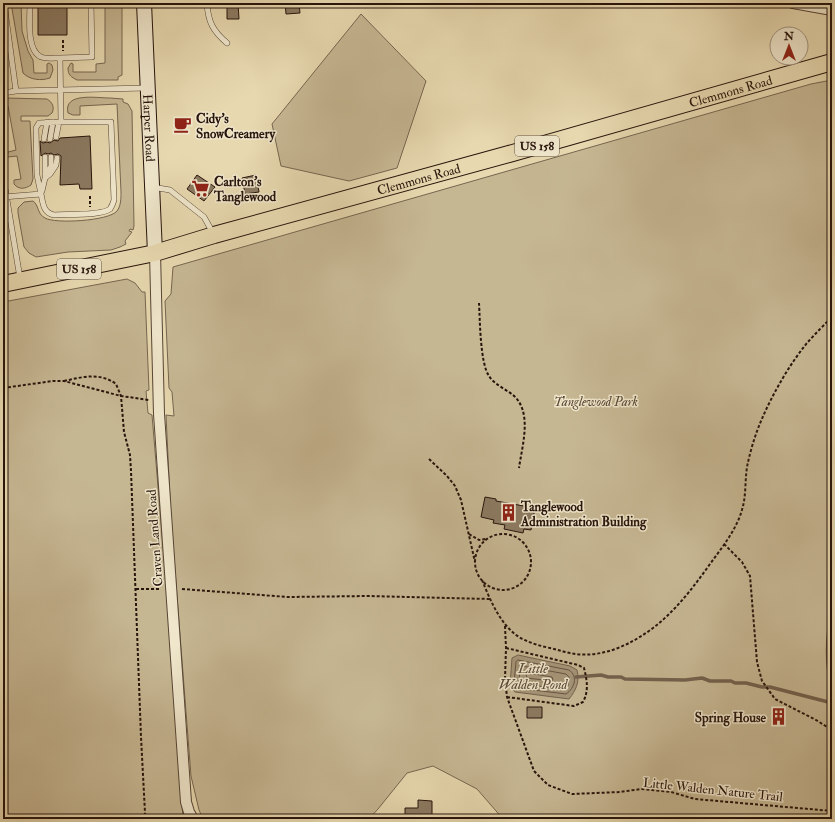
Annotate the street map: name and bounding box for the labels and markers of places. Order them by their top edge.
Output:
place label: Cidy's SnowCreamery [196,111,276,143]
cafe icon: Cidy's SnowCreamery [173,115,193,135]
place label: Carlton's Tanglewood [213,174,277,206]
supermarket icon: Carlton's Tanglewood [191,178,211,198]
place label: Tanglewood Administration Building [520,499,647,531]
building icon: Tanglewood Administration Building [498,503,518,523]
building icon: Spring House [769,707,789,727]
place label: Spring House [695,710,767,727]

